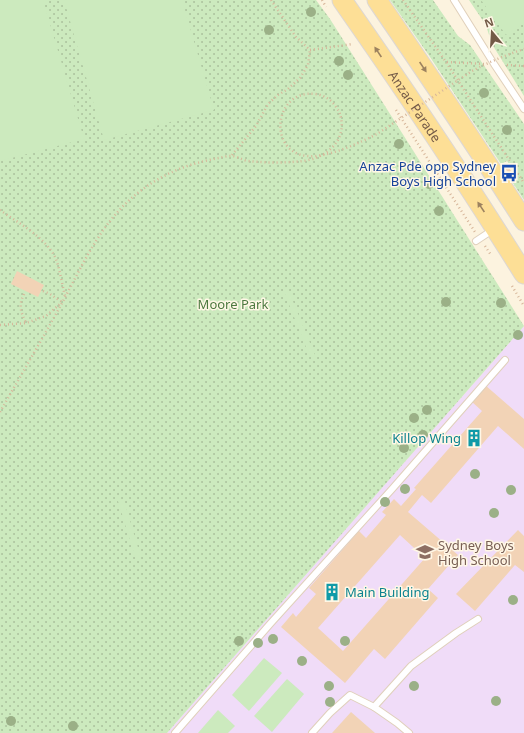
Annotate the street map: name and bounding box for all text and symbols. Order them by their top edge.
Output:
north arrow [472,12,512,52]
text: N [482,13,495,31]
one-way arrow [374,47,382,57]
one-way arrow [419,62,427,72]
street label: Anzac Parade [385,67,445,146]
place label: Anzac Pde opp Sydney Boys High School [359,157,496,190]
bus stop icon: Anzac Pde opp Sydney Boys High School [499,163,519,183]
one-way arrow [477,202,485,212]
park label: Moore Park [198,295,268,313]
building icon: Killop Wing [464,428,484,448]
place label: Killop Wing [392,429,461,447]
place label: Sydney Boys High School [438,536,514,569]
school or university icon: Sydney Boys High School [415,542,435,562]
building icon: Main Building [322,582,342,602]
place label: Main Building [345,583,429,601]

